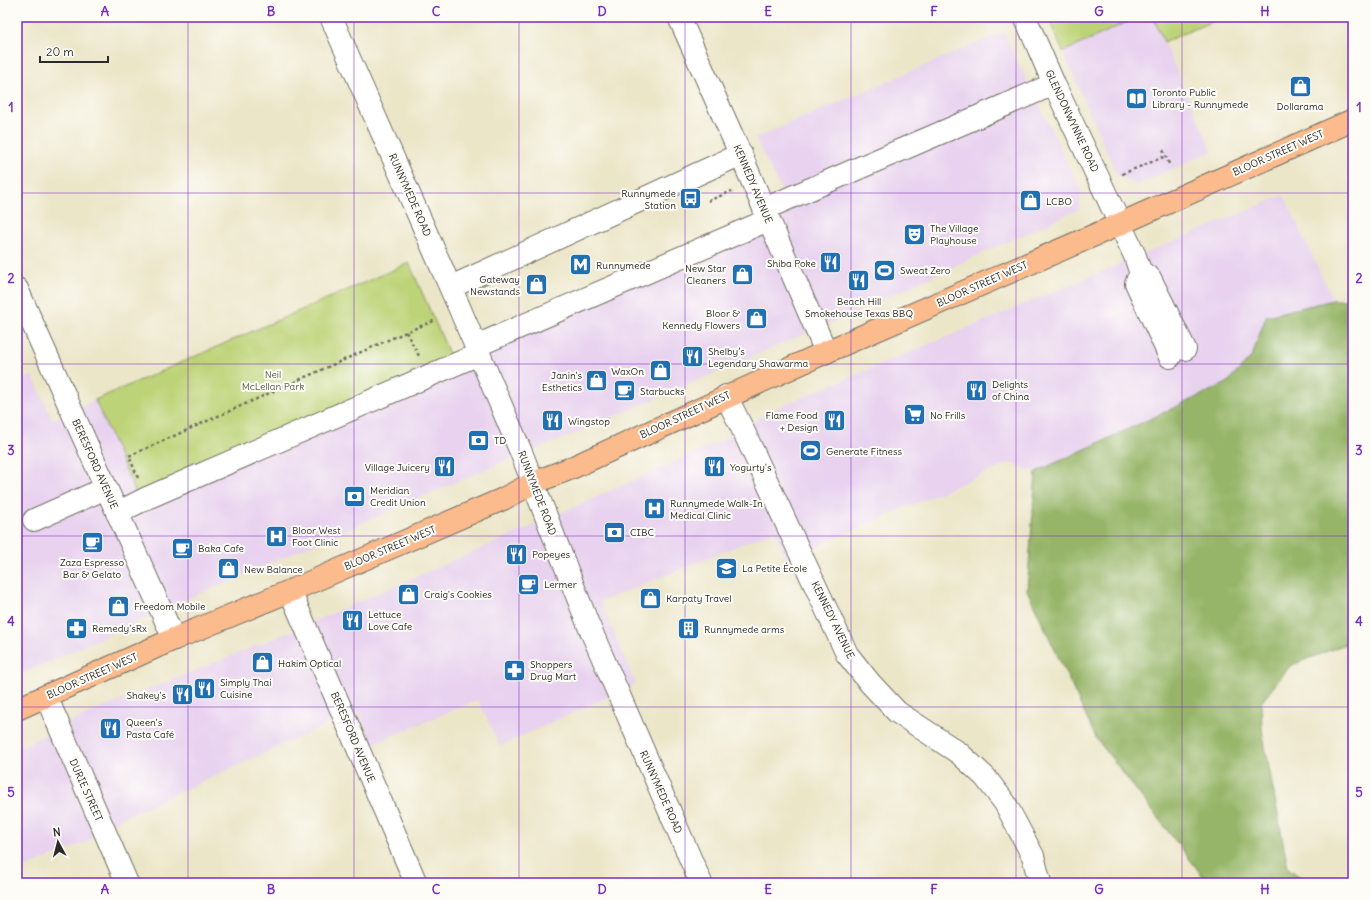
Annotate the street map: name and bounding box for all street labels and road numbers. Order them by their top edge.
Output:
street label: GLENDONWYNNE ROAD [1043,68,1101,174]
street label: BLOOR STREET WEST [1231,127,1325,179]
street label: KENNEDY AVENUE [731,143,776,225]
street label: RUNNYMEDE ROAD [386,151,434,239]
street label: BLOOR STREET WEST [935,258,1029,310]
street label: BLOOR STREET WEST [638,388,732,442]
street label: BERESFORD AVENUE [69,417,121,511]
street label: RUNNYMEDE ROAD [515,449,559,537]
street label: BLOOR STREET WEST [342,523,438,573]
street label: KENNEDY AVENUE [809,579,857,661]
street label: BLOOR STREET WEST [45,650,139,702]
street label: BERESFORD AVENUE [328,690,378,784]
street label: RUNNYMEDE ROAD [637,748,685,836]
street label: DURIE STREET [66,757,106,823]

